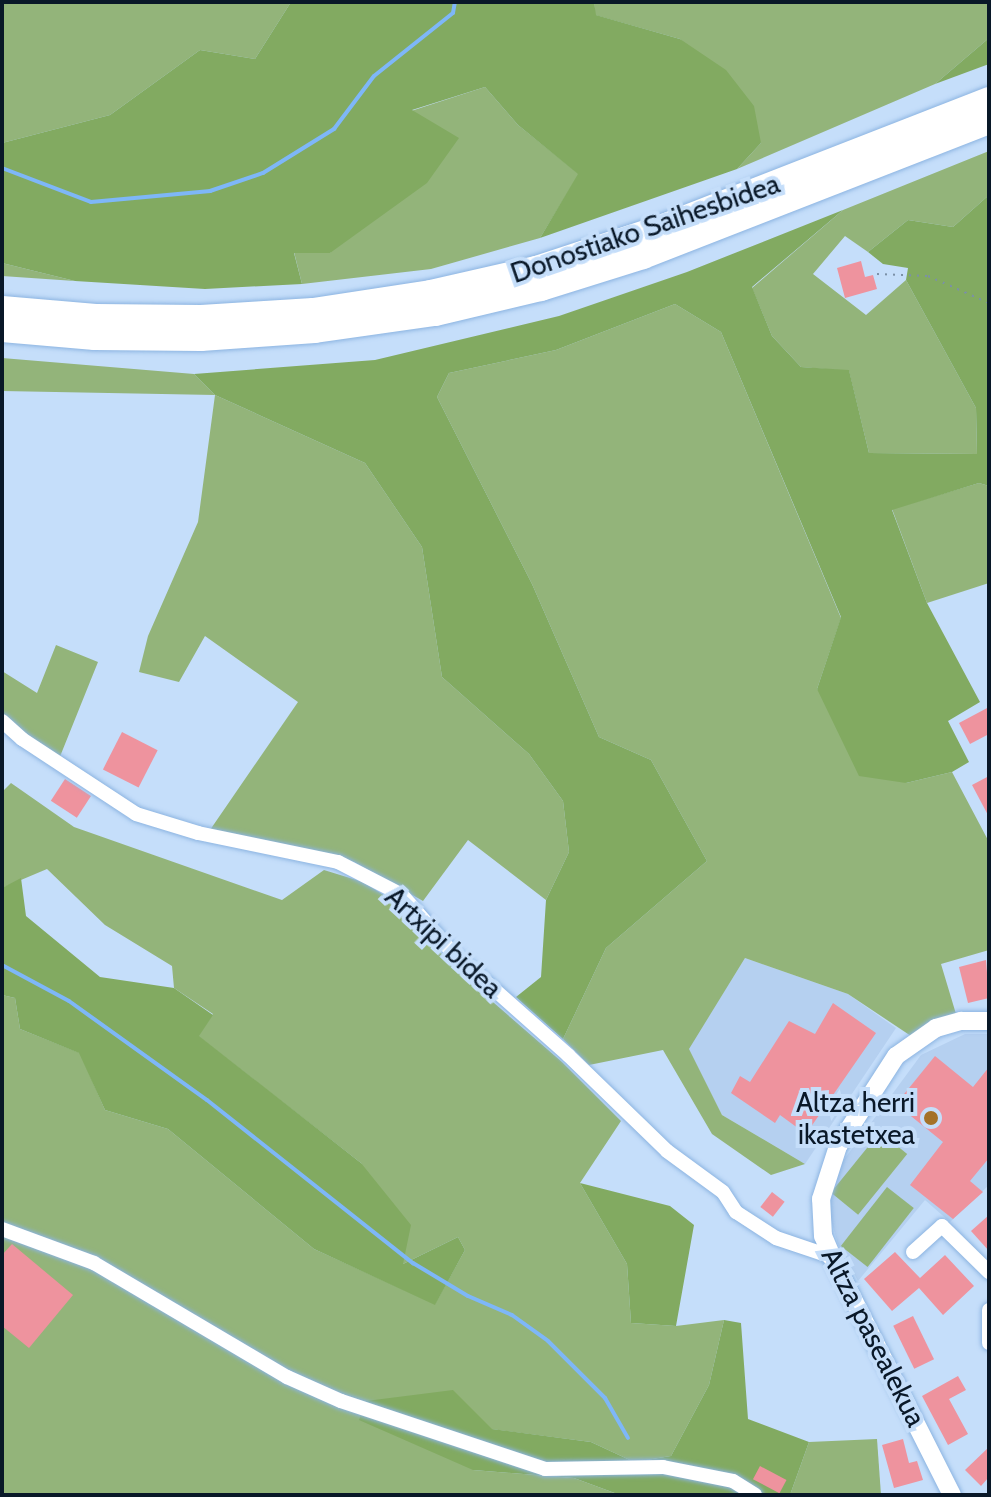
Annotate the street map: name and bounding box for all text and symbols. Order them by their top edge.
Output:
street label: Donostiako Saihesbidea [506,166,784,290]
street label: Artxipi bidea [379,879,509,1005]
place label: Altza herri ikastetxea [796,1085,915,1151]
marker: Altza herri ikastetxea [922,1109,940,1127]
street label: Altza pasealekua [815,1242,933,1432]

